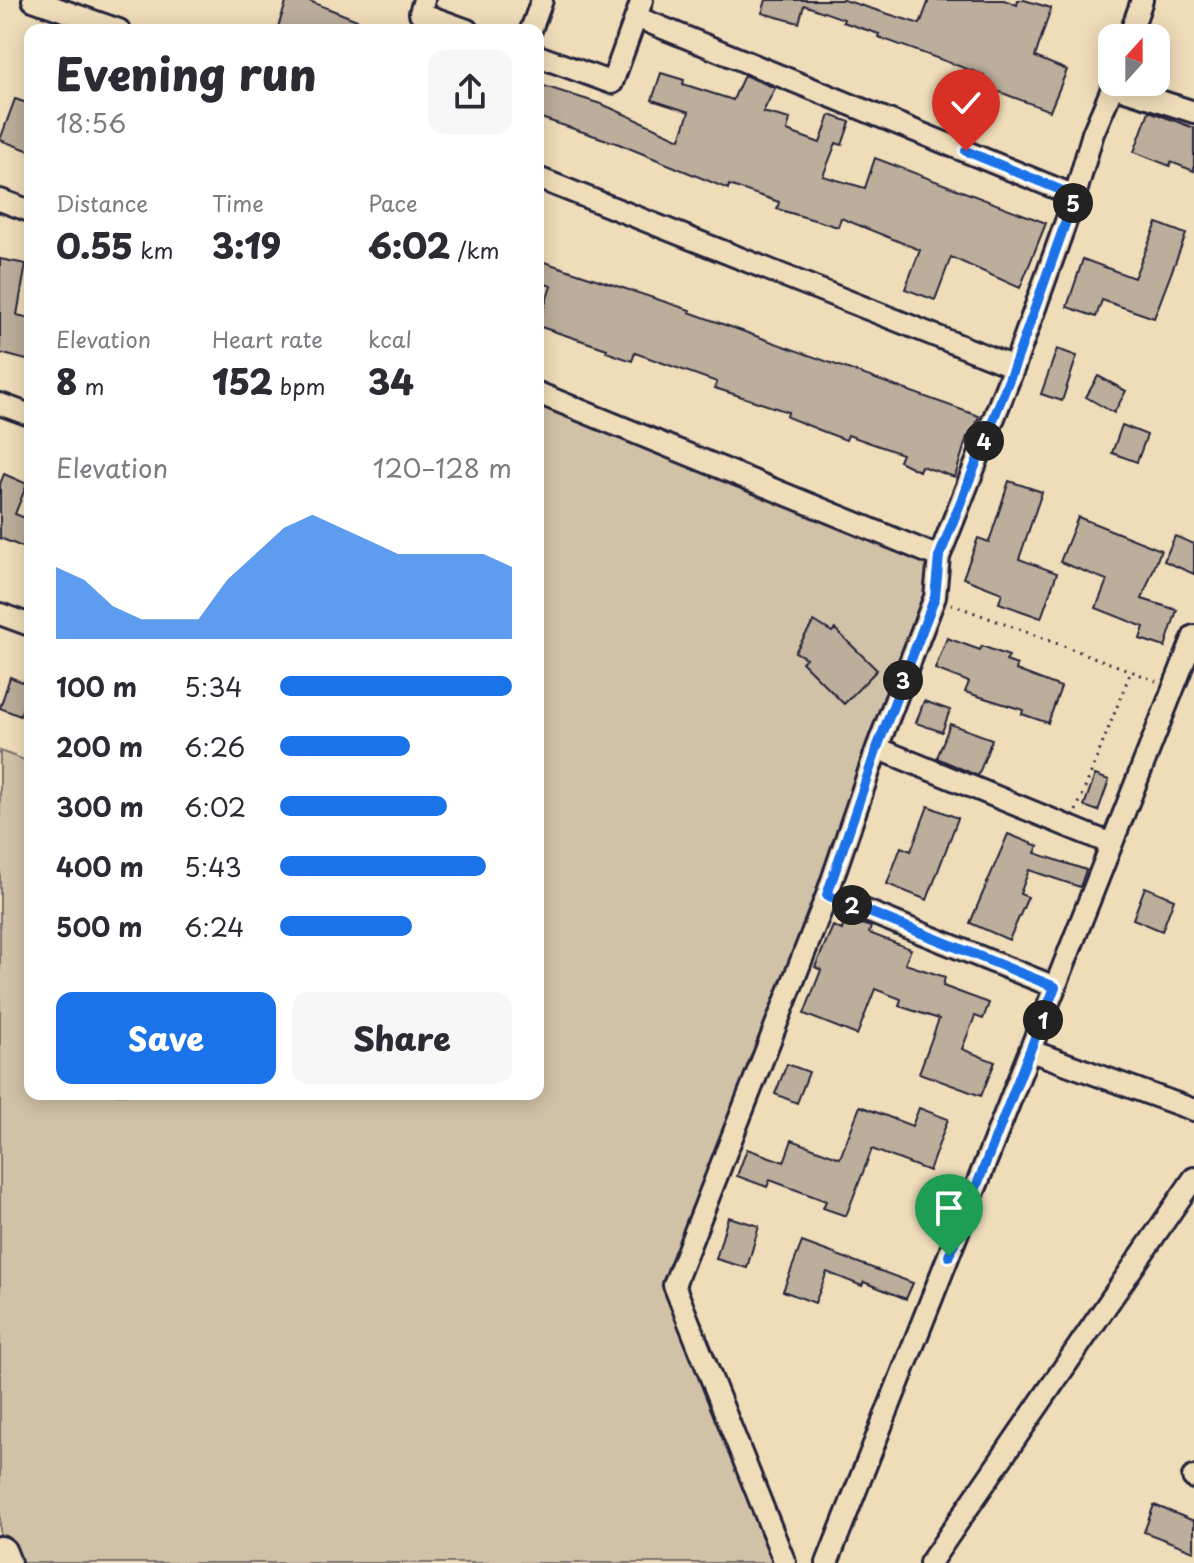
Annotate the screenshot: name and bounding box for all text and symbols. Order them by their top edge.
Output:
north arrow [1098,24,1170,96]
map controls [1098,24,1170,96]
text: Evening run [56,40,317,106]
button: share [428,50,512,134]
pin [932,69,1000,151]
icon: check [944,81,988,125]
text: 18:56 [56,103,126,142]
pin: 5 [1053,183,1093,223]
text: Distance [56,186,148,219]
text: Time [212,186,264,219]
text: Pace [368,186,418,219]
text: 5 [1066,186,1080,219]
text: 0.55 [56,219,133,271]
text: 3:19 [212,219,281,271]
text: 6:02 [368,219,450,271]
text: km [133,233,173,266]
text: /km [450,233,500,266]
text: Elevation [56,322,151,355]
text: Heart rate [212,322,323,355]
text: kcal [368,322,412,355]
text: 8 [56,355,77,407]
text: 152 [212,355,273,407]
text: 34 [368,355,414,407]
text: m [77,369,104,402]
text: bpm [273,369,326,402]
pin: 4 [964,421,1004,461]
text: 4 [977,424,991,457]
text: Elevation [56,448,168,487]
text: 120–128 m [373,448,512,487]
pin: 3 [883,660,923,700]
text: 3 [896,663,910,696]
text: 100 m [56,667,137,706]
text: 5:34 [184,667,243,706]
text: 200 m [56,727,143,766]
text: 6:26 [184,727,245,766]
text: 300 m [56,787,144,826]
text: 6:02 [184,787,246,826]
text: 400 m [56,847,144,886]
text: 5:43 [184,847,242,886]
pin: 2 [832,885,872,925]
text: 2 [844,888,860,921]
text: 500 m [56,907,142,946]
text: 6:24 [184,907,245,946]
button: Save [56,992,276,1084]
button: Share [292,992,512,1084]
pin: 1 [1023,1000,1063,1040]
text: 1 [1038,1003,1048,1036]
pin [915,1174,983,1256]
icon: arrive [927,1186,971,1230]

